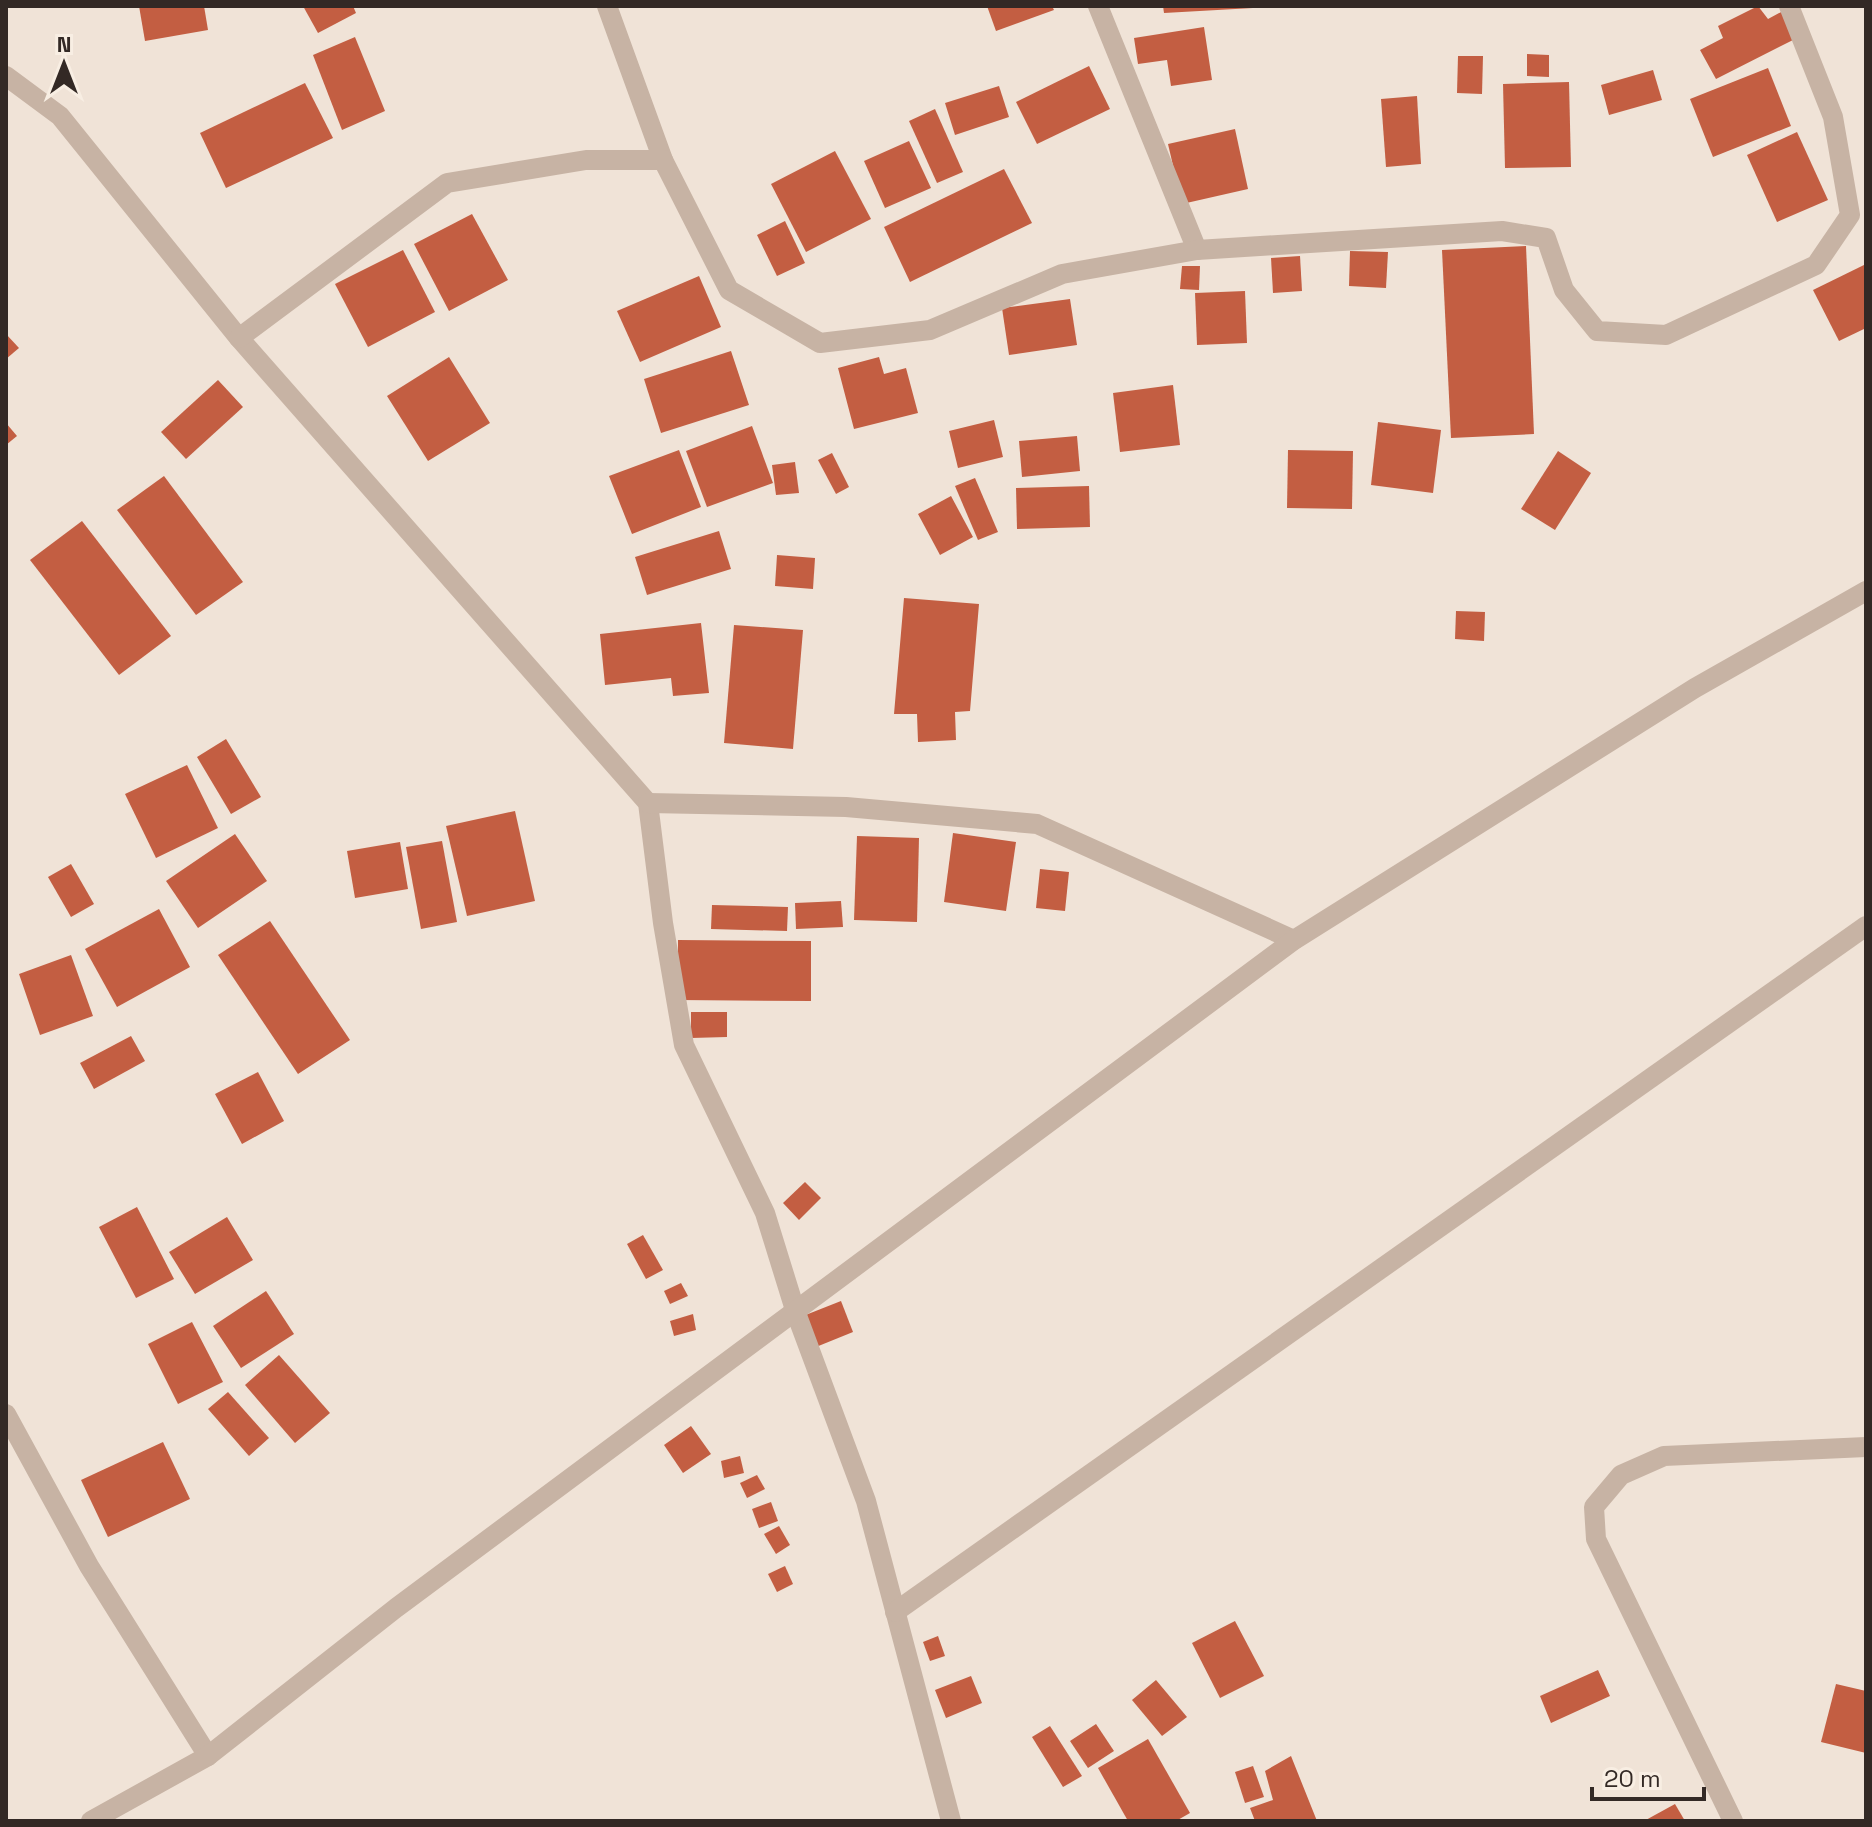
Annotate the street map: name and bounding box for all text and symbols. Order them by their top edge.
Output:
north arrow [24,24,104,104]
text: N [57,30,71,58]
scale bar [1592,1751,1704,1801]
text: 20 m [1604,1763,1661,1794]

